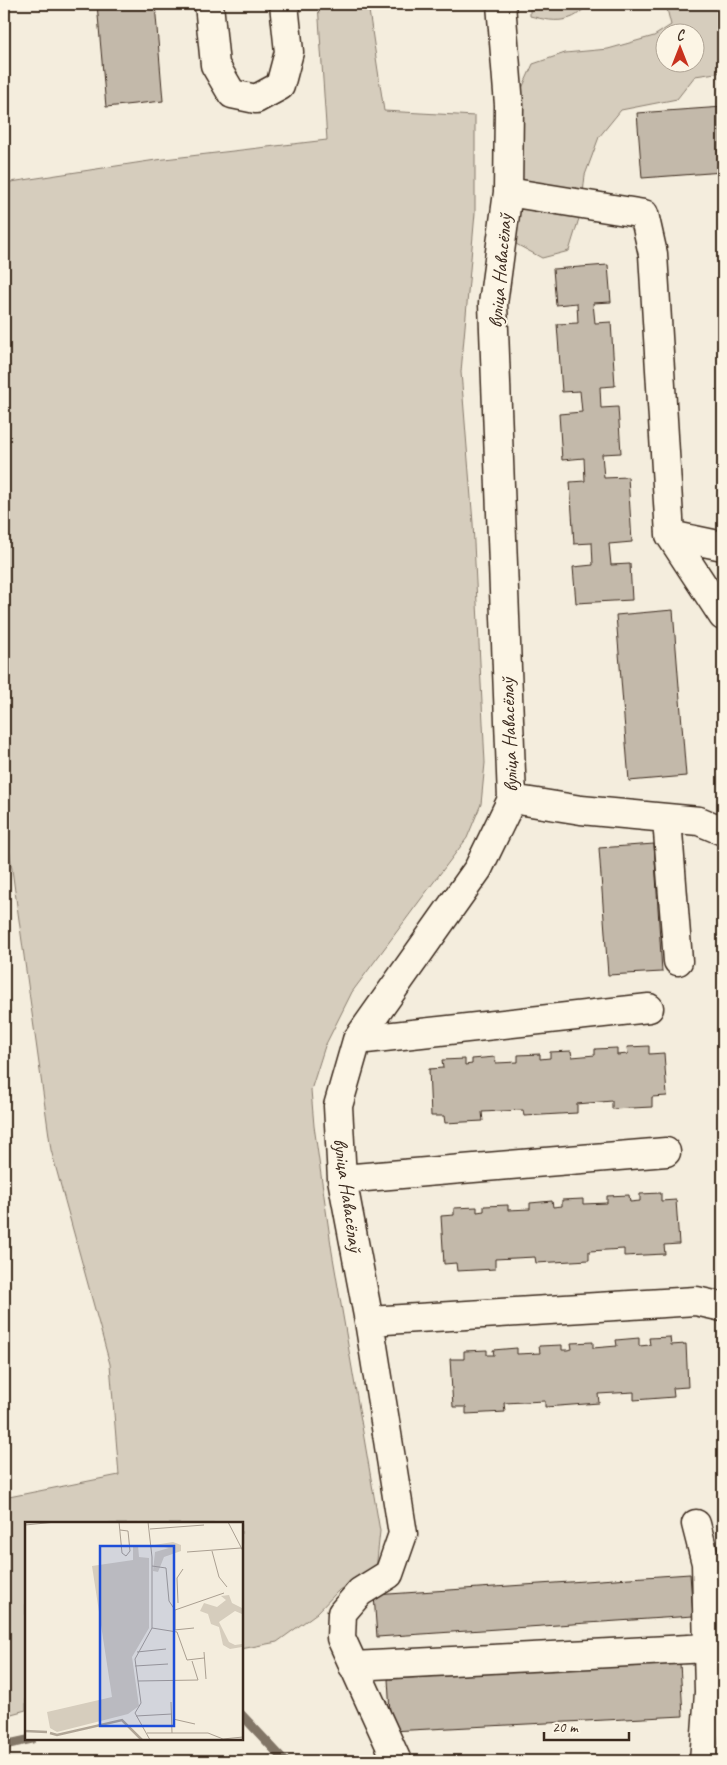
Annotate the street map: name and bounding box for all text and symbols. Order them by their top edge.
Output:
north arrow [654,22,704,72]
text: С [677,27,686,44]
street label: вуліца Навасёлаў [483,211,518,329]
street label: вуліца Навасёлаў [494,676,523,793]
street label: вуліца Навасёлаў [328,1137,369,1255]
inset map [25,1522,242,1740]
scale bar [544,1710,630,1742]
text: 20 m [552,1718,579,1737]

